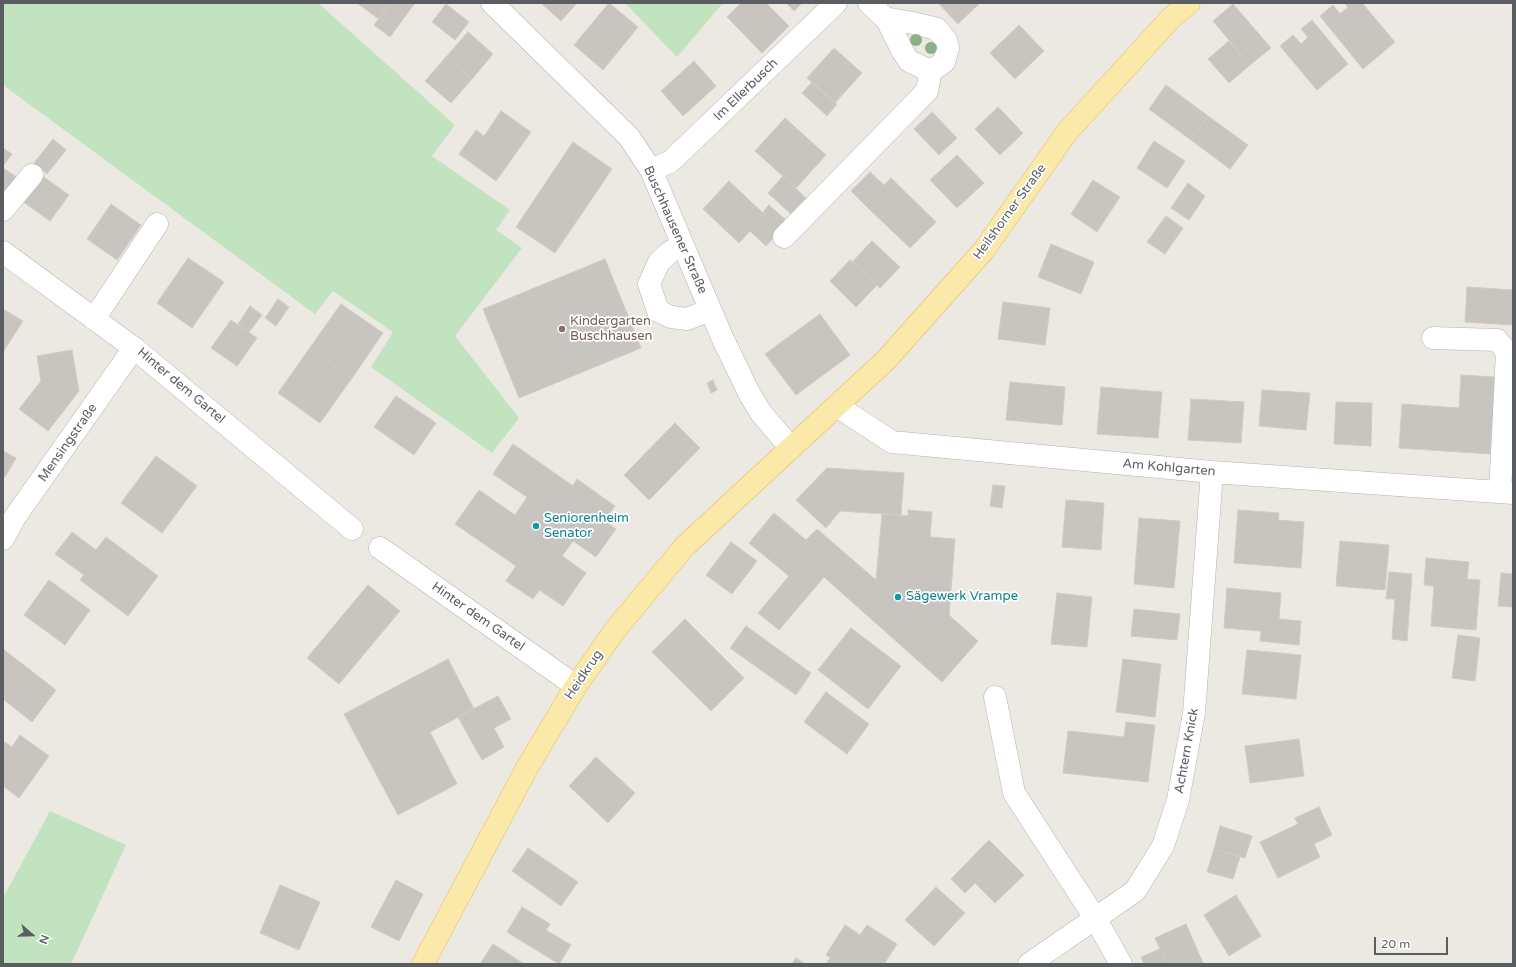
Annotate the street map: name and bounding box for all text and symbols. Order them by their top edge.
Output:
street label: Im Ellerbusch [711,55,781,125]
street label: Heilshorner Straße [970,161,1050,263]
street label: Buschhausener Straße [640,164,710,296]
place label: Kindergarten Buschhausen [570,314,653,345]
marker: Kindergarten Buschhausen [557,324,567,334]
street label: Hinter dem Gartel [134,345,228,427]
street label: Mensingstraße [35,401,101,485]
street label: Am Kohlgarten [1122,456,1216,480]
place label: Seniorenheim Senator [544,511,629,542]
marker: Seniorenheim Senator [531,521,541,531]
street label: Hinter dem Gartel [429,579,527,655]
place label: Sägewerk Vrampe [906,589,1018,605]
marker: Sägewerk Vrampe [893,592,903,602]
street label: Heidkrug [562,647,606,703]
street label: Achtern Knick [1172,707,1202,795]
north arrow [12,915,52,955]
scale bar [1376,929,1450,955]
text: N [36,933,51,946]
text: 20 m [1381,937,1410,951]

